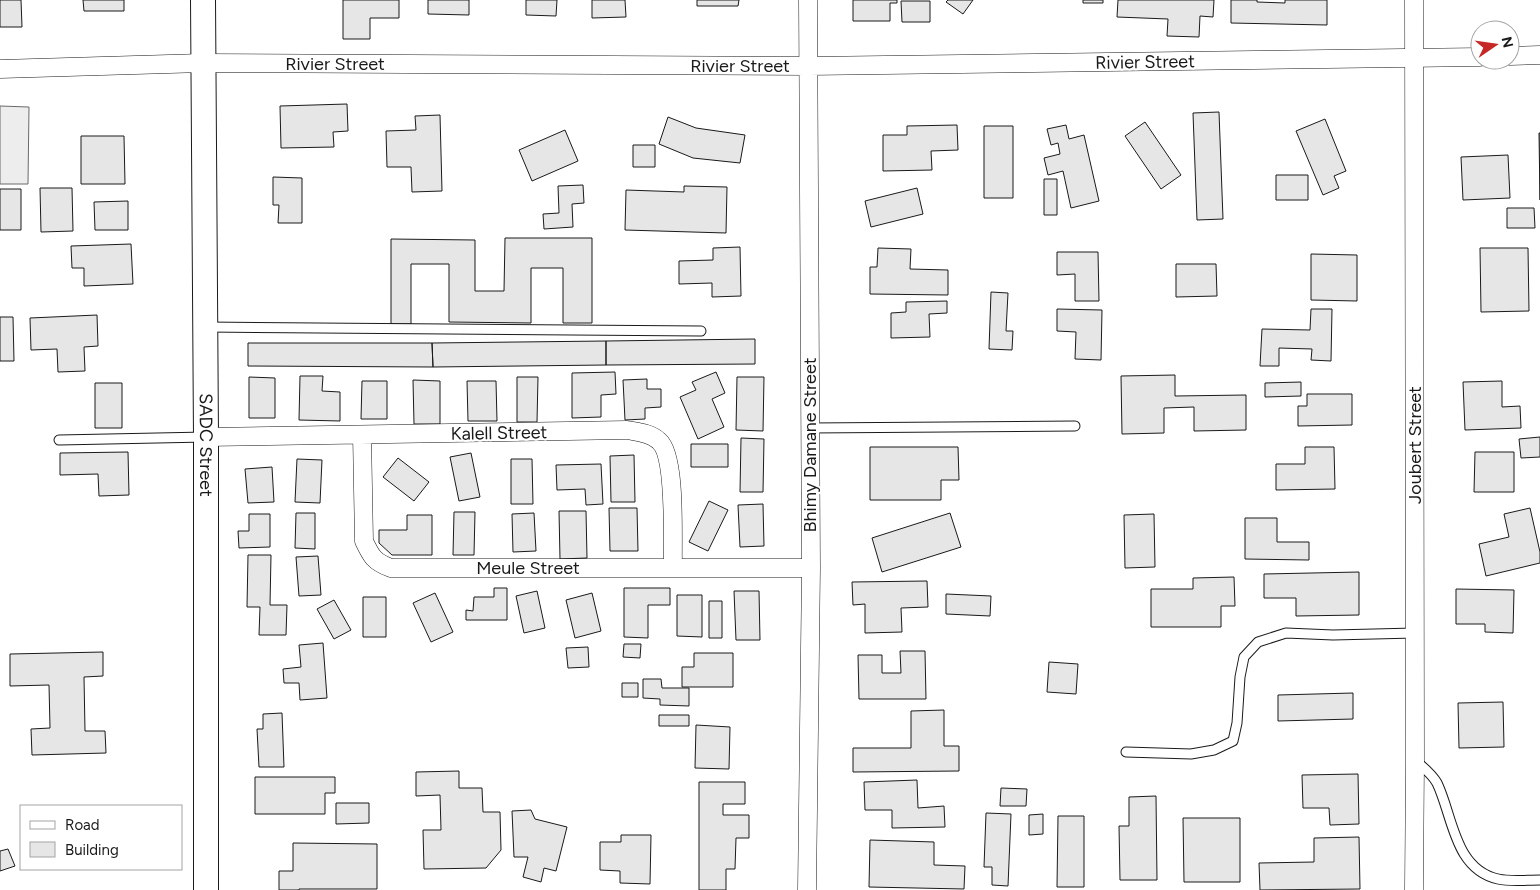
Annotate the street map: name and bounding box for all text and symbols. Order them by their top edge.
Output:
north arrow [1470,20,1520,70]
text: N [1498,35,1517,49]
street label: Rivier Street [1095,50,1195,74]
street label: Rivier Street [285,53,385,75]
street label: Rivier Street [690,55,790,77]
street label: Bhimy Damane Street [799,357,821,533]
street label: Joubert Street [1404,386,1426,504]
street label: SADC Street [195,393,217,497]
street label: Kalell Street [451,421,548,445]
street label: Meule Street [476,557,580,579]
legend [20,805,182,870]
text: Road [65,816,100,834]
text: Building [65,841,119,859]

